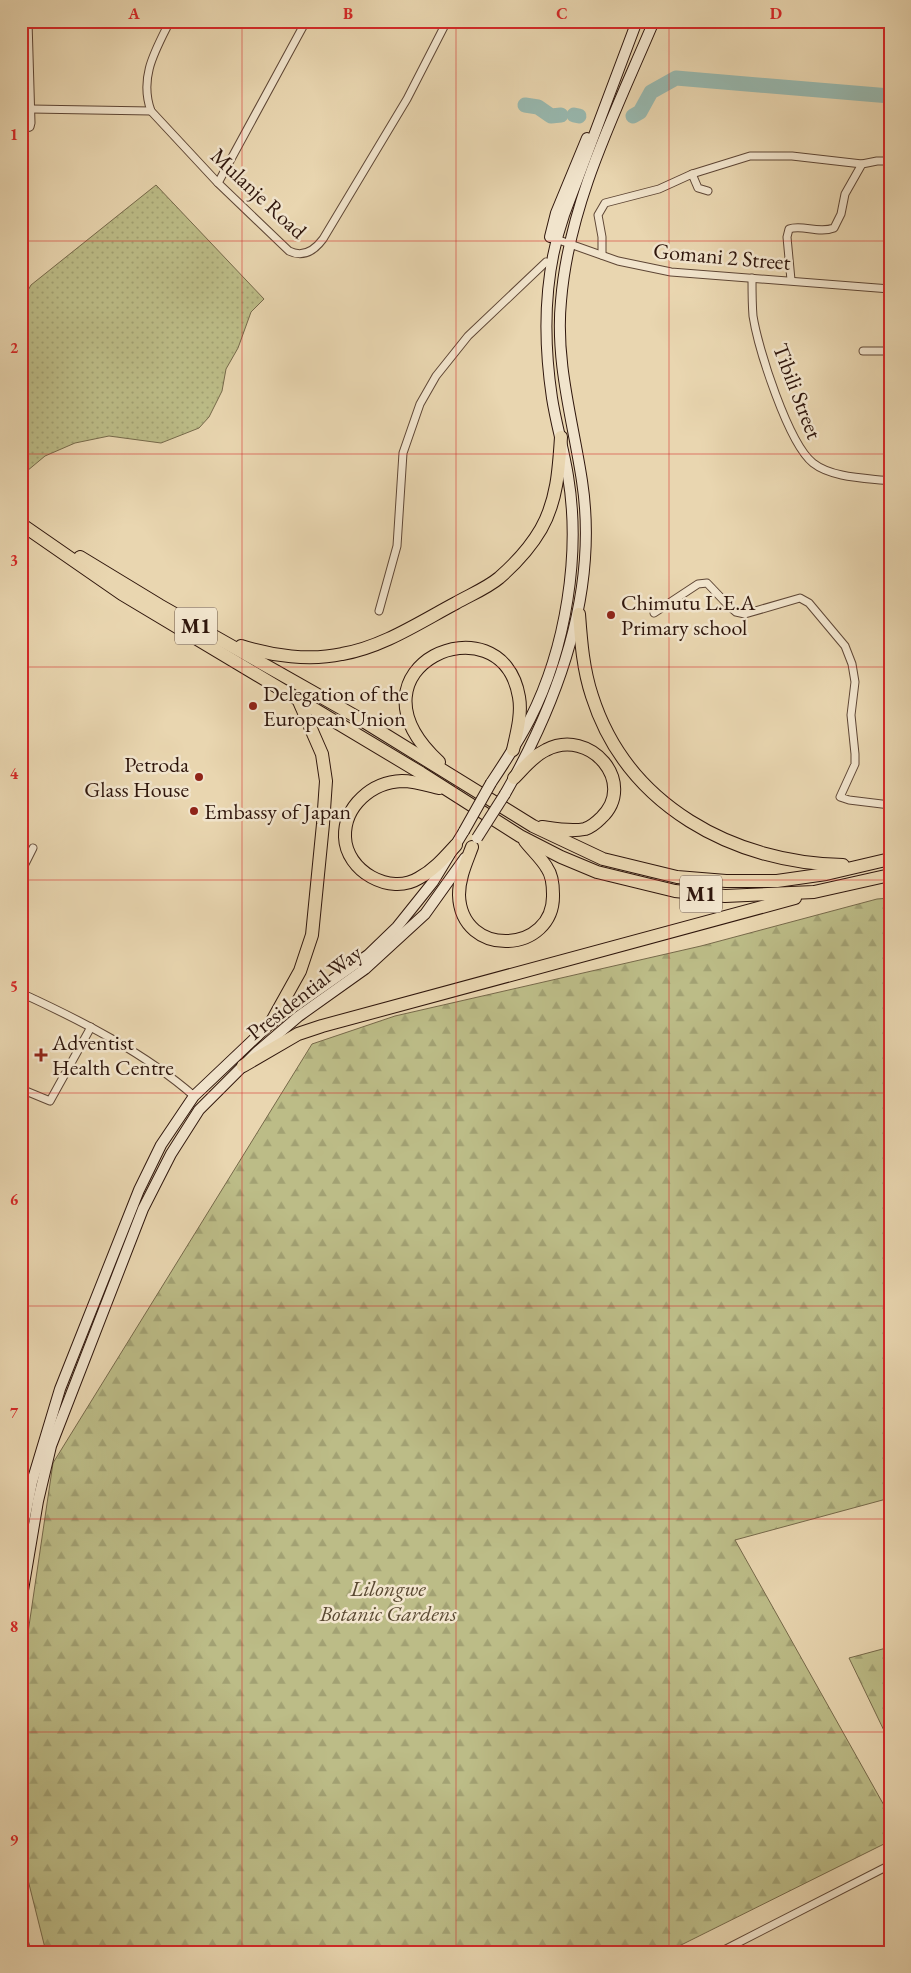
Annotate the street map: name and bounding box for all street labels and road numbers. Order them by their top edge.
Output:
street label: Mulanje Road [204,141,313,246]
street label: Gomani 2 Street [652,236,792,277]
street label: Tibili Street [766,339,829,443]
road number: M1 [175,608,217,644]
road number: M1 [680,876,722,912]
street label: Presidential Way [241,938,368,1047]

